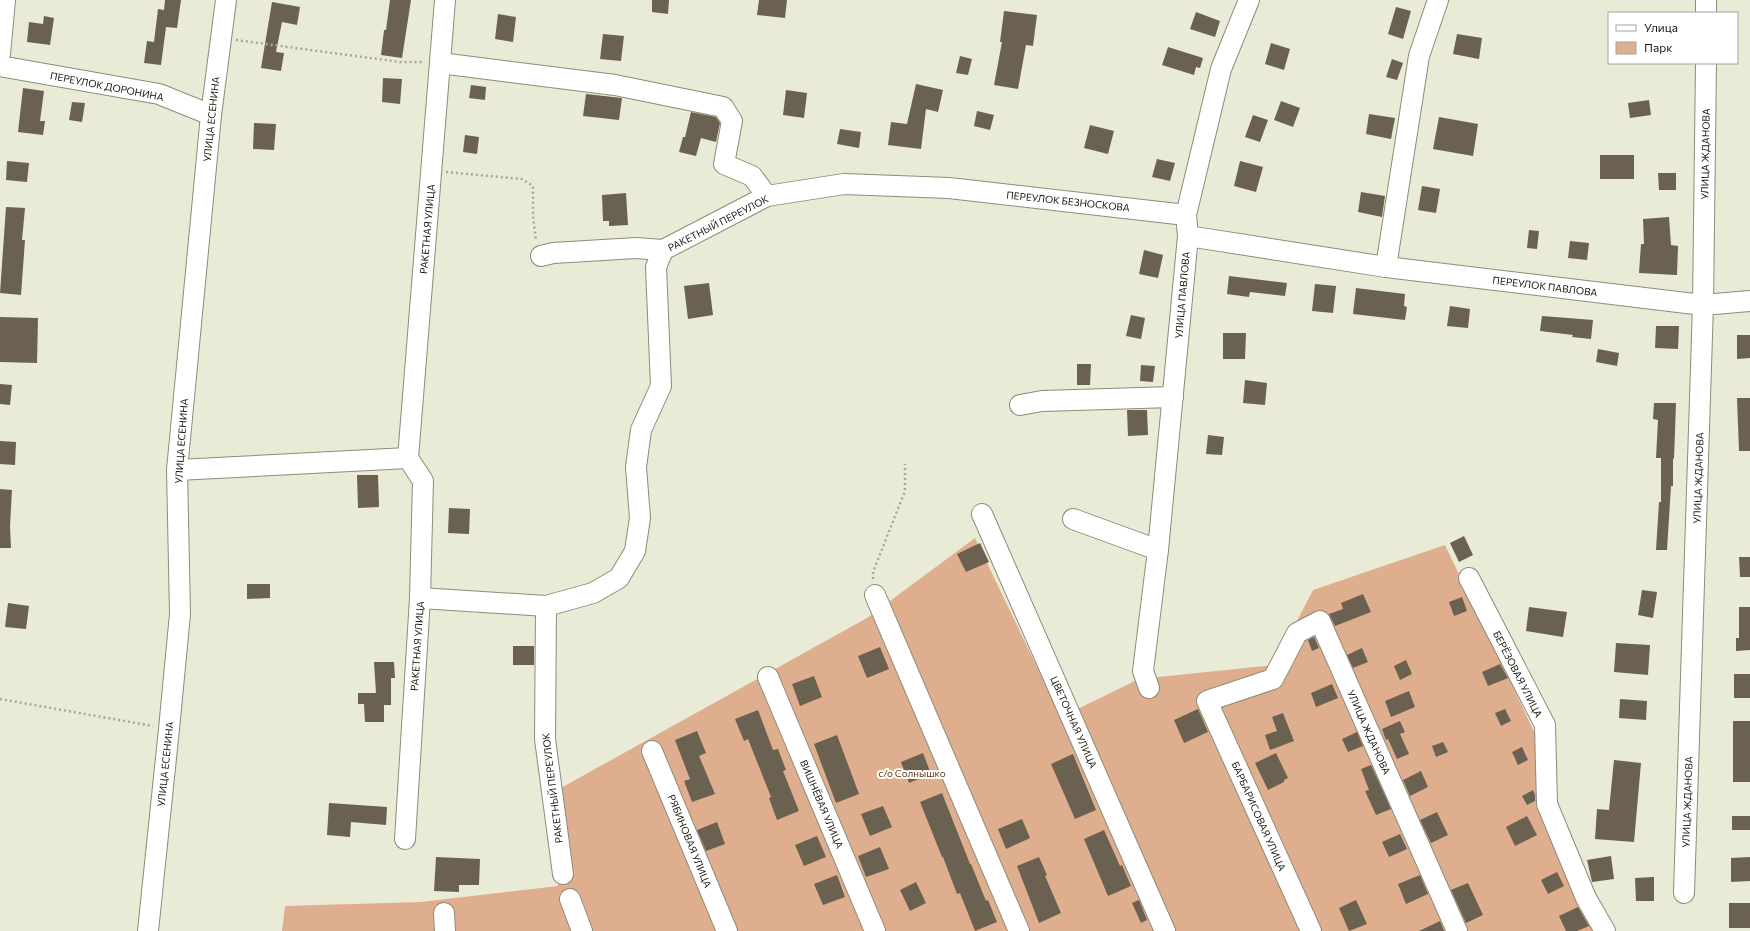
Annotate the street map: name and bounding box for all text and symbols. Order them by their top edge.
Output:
legend [1608,12,1738,64]
text: Улица [1644,20,1678,34]
text: Парк [1644,40,1673,54]
street label: ПЕРЕУЛОК ДОРОНИНА [49,69,165,103]
street label: УЛИЦА ЕСЕНИНА [201,76,221,162]
street label: УЛИЦА ЖДАНОВА [1698,108,1712,200]
street label: РАКЕТНАЯ УЛИЦА [417,183,437,274]
street label: ПЕРЕУЛОК БЕЗНОСКОВА [1006,189,1130,213]
street label: РАКЕТНЫЙ ПЕРЕУЛОК [666,192,771,254]
street label: УЛИЦА ПАВЛОВА [1172,251,1192,339]
street label: ПЕРЕУЛОК ПАВЛОВА [1492,274,1598,298]
street label: УЛИЦА ЕСЕНИНА [172,398,190,484]
street label: УЛИЦА ЖДАНОВА [1690,432,1706,524]
street label: РАКЕТНАЯ УЛИЦА [408,601,426,691]
street label: БЕРЁЗОВАЯ УЛИЦА [1491,629,1545,719]
street label: ЦВЕТОЧНАЯ УЛИЦА [1048,674,1100,770]
street label: УЛИЦА ЖДАНОВА [1345,688,1393,776]
street label: УЛИЦА ЕСЕНИНА [155,721,175,807]
street label: РАКЕТНЫЙ ПЕРЕУЛОК [539,732,565,844]
street label: УЛИЦА ЖДАНОВА [1679,756,1695,848]
street label: ВИШНЁВАЯ УЛИЦА [798,758,846,850]
street label: БАРБАРИСОВАЯ УЛИЦА [1229,759,1289,873]
park label: с/о Солнышко [878,767,946,779]
street label: РЯБИНОВАЯ УЛИЦА [666,792,714,890]

